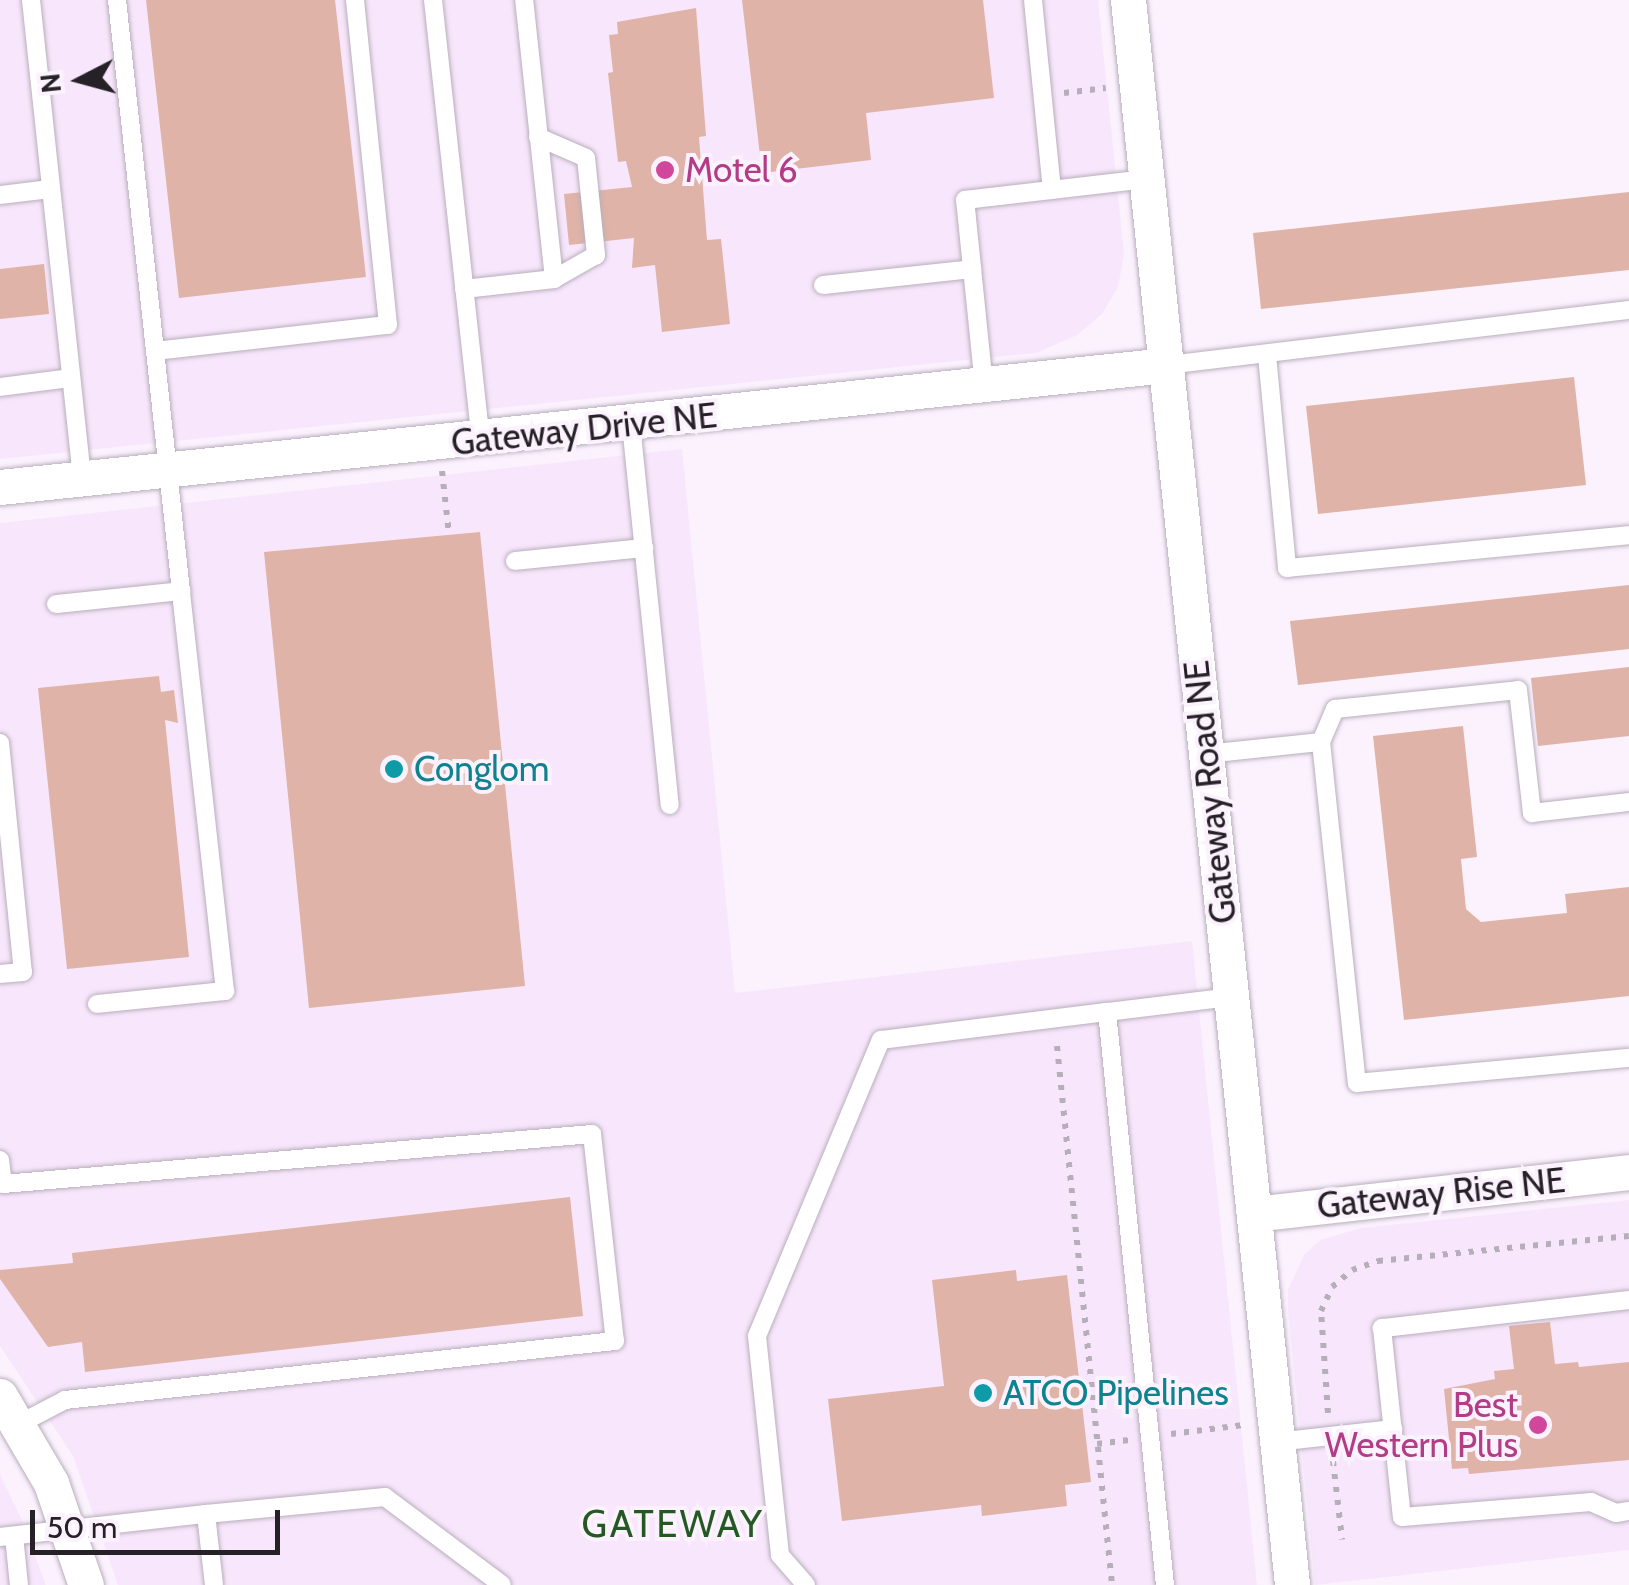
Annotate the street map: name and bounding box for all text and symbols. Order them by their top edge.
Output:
north arrow [30,30,130,130]
text: N [32,72,68,95]
place label: Motel 6 [685,149,798,191]
marker: Motel 6 [654,159,676,181]
street label: Gateway Drive NE [449,394,719,464]
street label: Gateway Road NE [1175,658,1245,926]
place label: Conglom [414,748,549,790]
marker: Conglom [383,758,405,780]
street label: Gateway Rise NE [1315,1159,1567,1227]
place label: ATCO Pipelines [1003,1372,1229,1414]
marker: ATCO Pipelines [972,1382,994,1404]
place label: Best Western Plus [1325,1384,1518,1466]
marker: Best Western Plus [1527,1414,1549,1436]
scale bar [35,1490,285,1552]
district label: GATEWAY [582,1501,764,1547]
text: 50 m [47,1509,117,1546]

